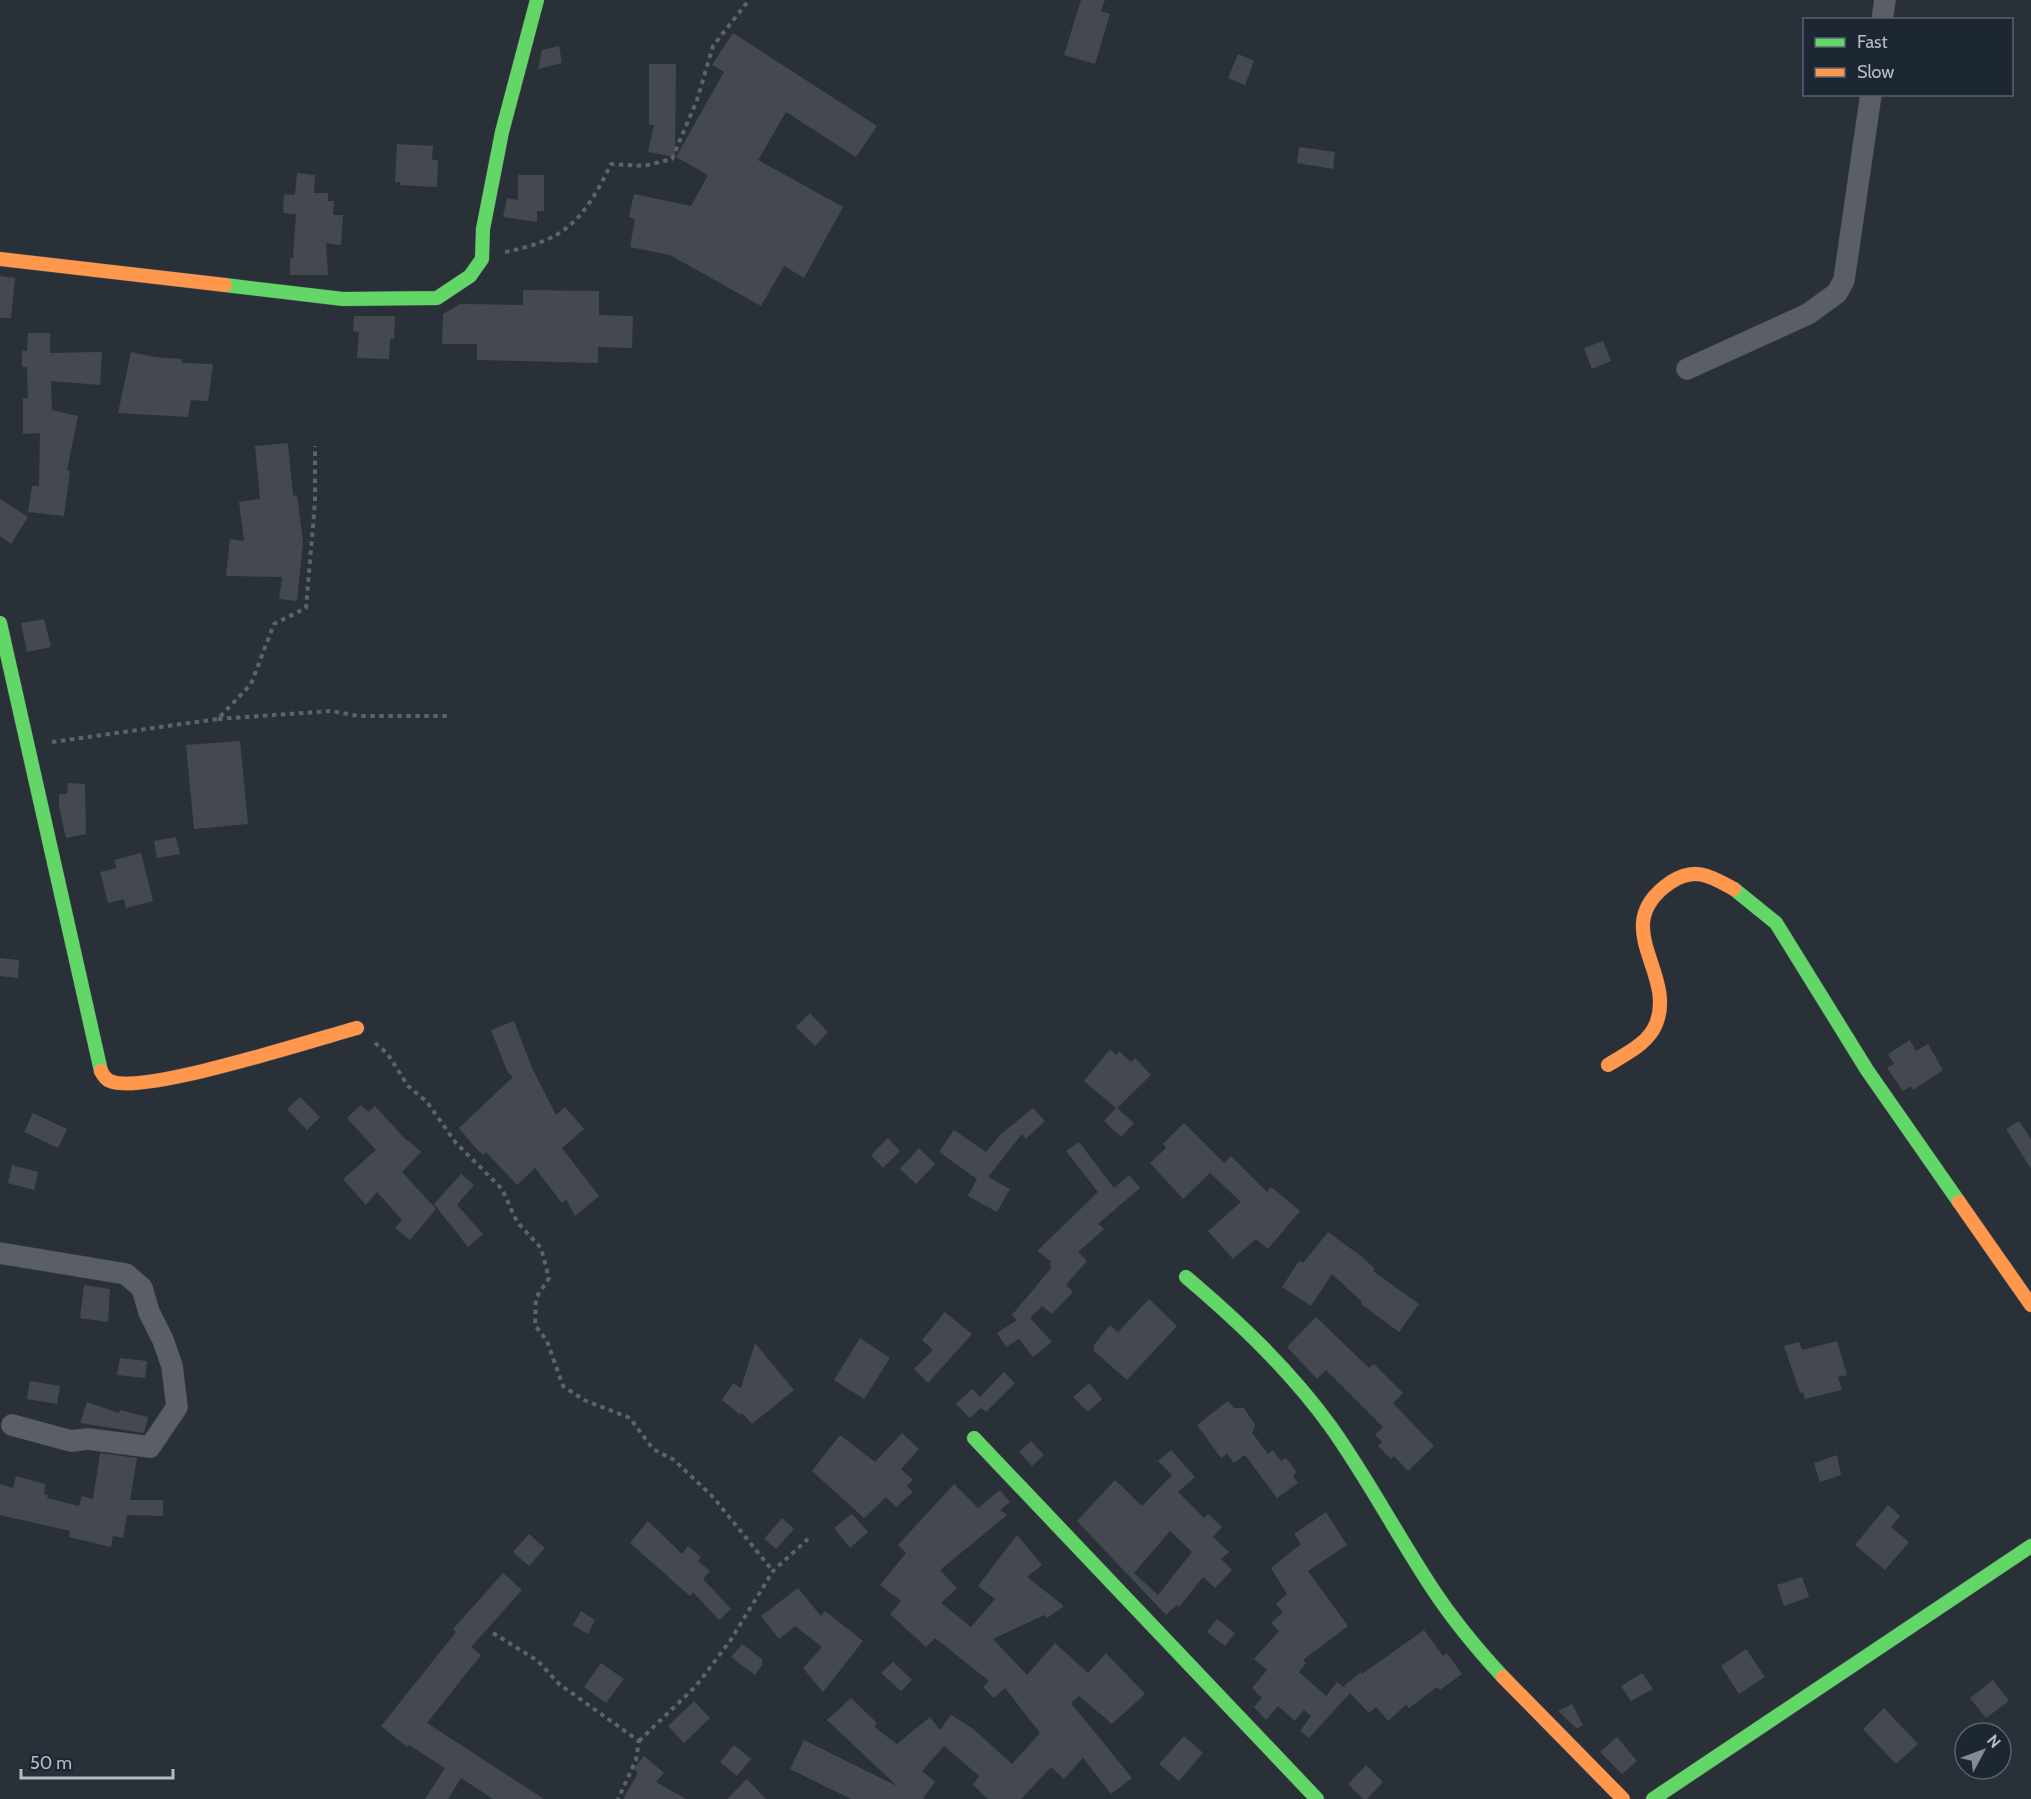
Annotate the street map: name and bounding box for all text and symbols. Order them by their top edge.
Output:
legend [1803,18,2013,96]
text: Fast [1857,31,1888,53]
text: Slow [1857,61,1894,83]
north arrow [1953,1721,2013,1781]
text: N [1983,1731,2005,1752]
scale bar [21,1742,172,1780]
text: 50 m [30,1752,72,1774]

